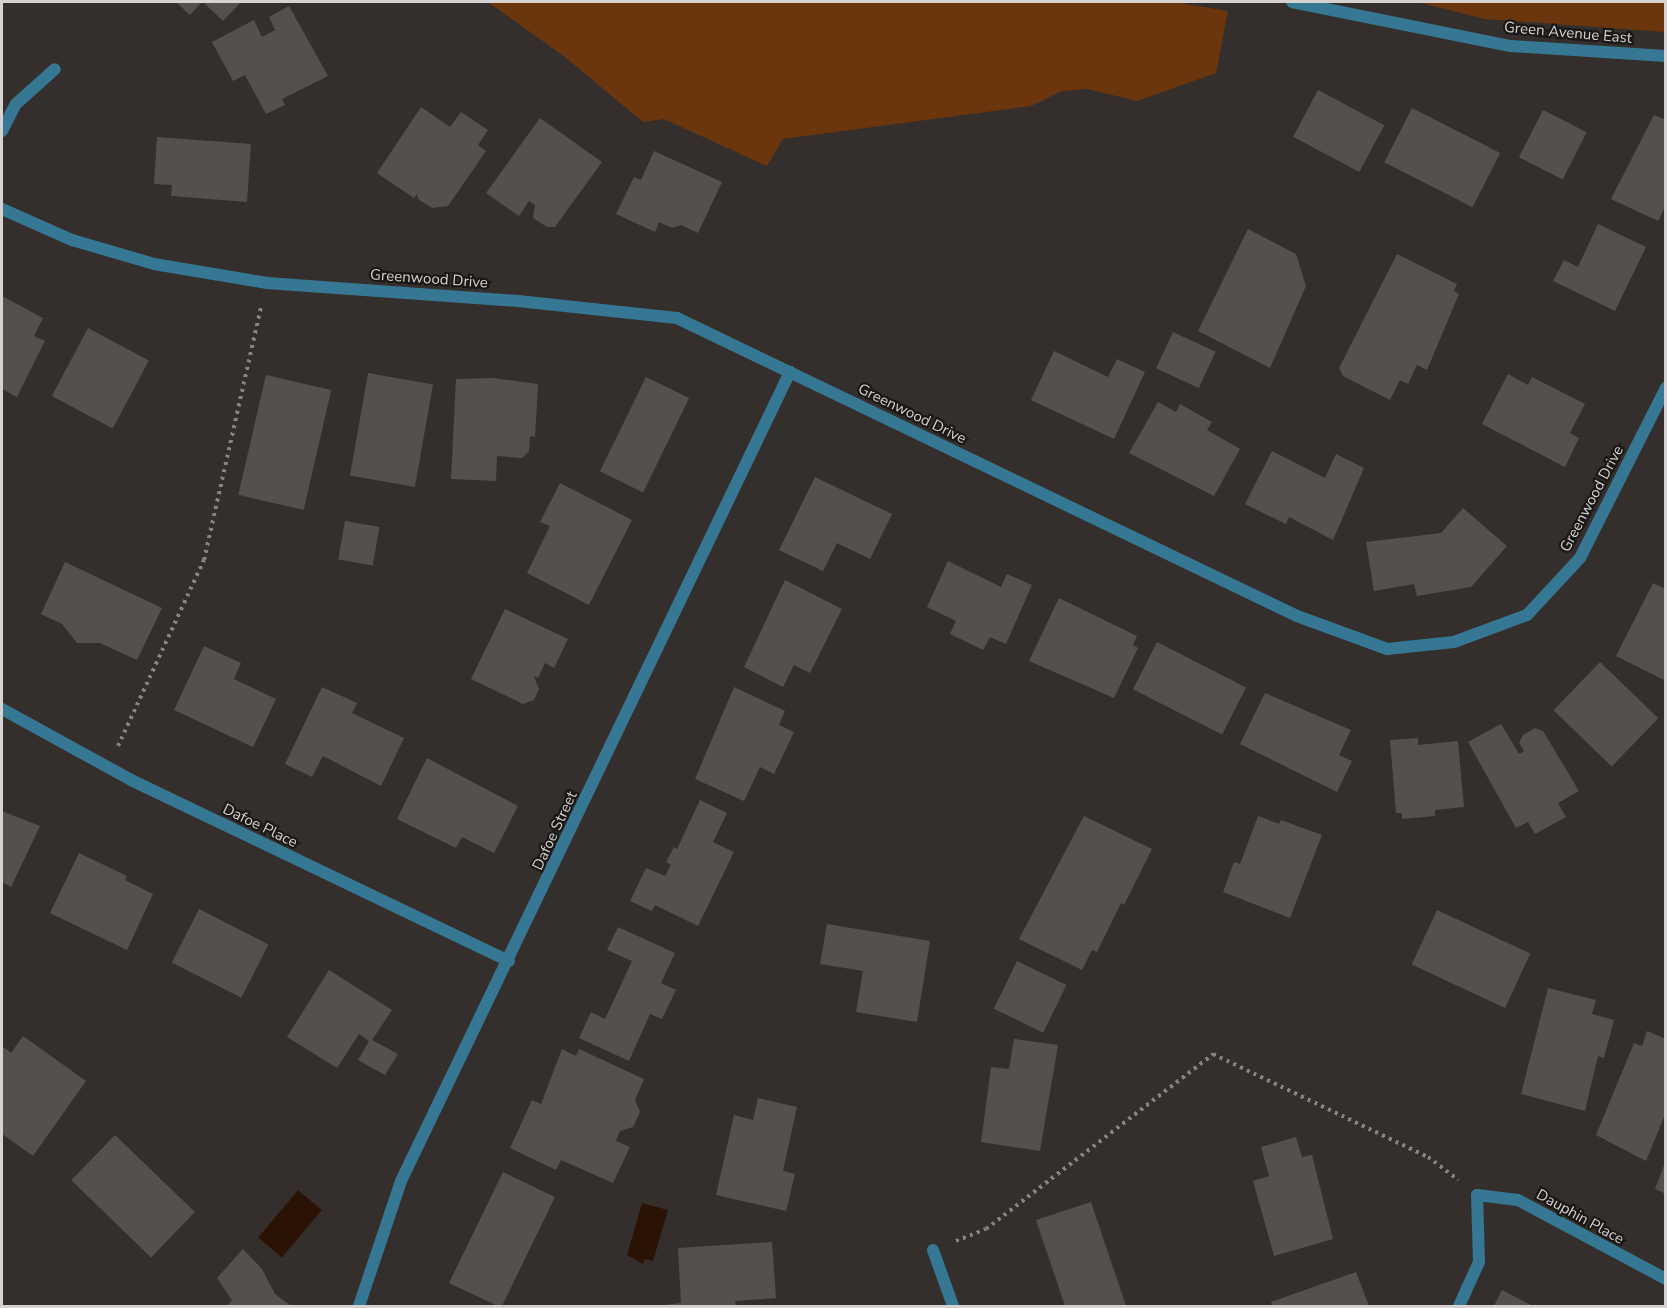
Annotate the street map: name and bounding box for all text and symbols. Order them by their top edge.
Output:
street label: Green Avenue East [1503,18,1633,48]
street label: Greenwood Drive [370,266,488,292]
street label: Greenwood Drive [855,380,969,448]
street label: Greenwood Drive [1556,443,1628,555]
street label: Dafoe Street [529,789,581,873]
street label: Dafoe Place [220,800,300,852]
street label: Dauphin Place [1533,1186,1627,1248]

